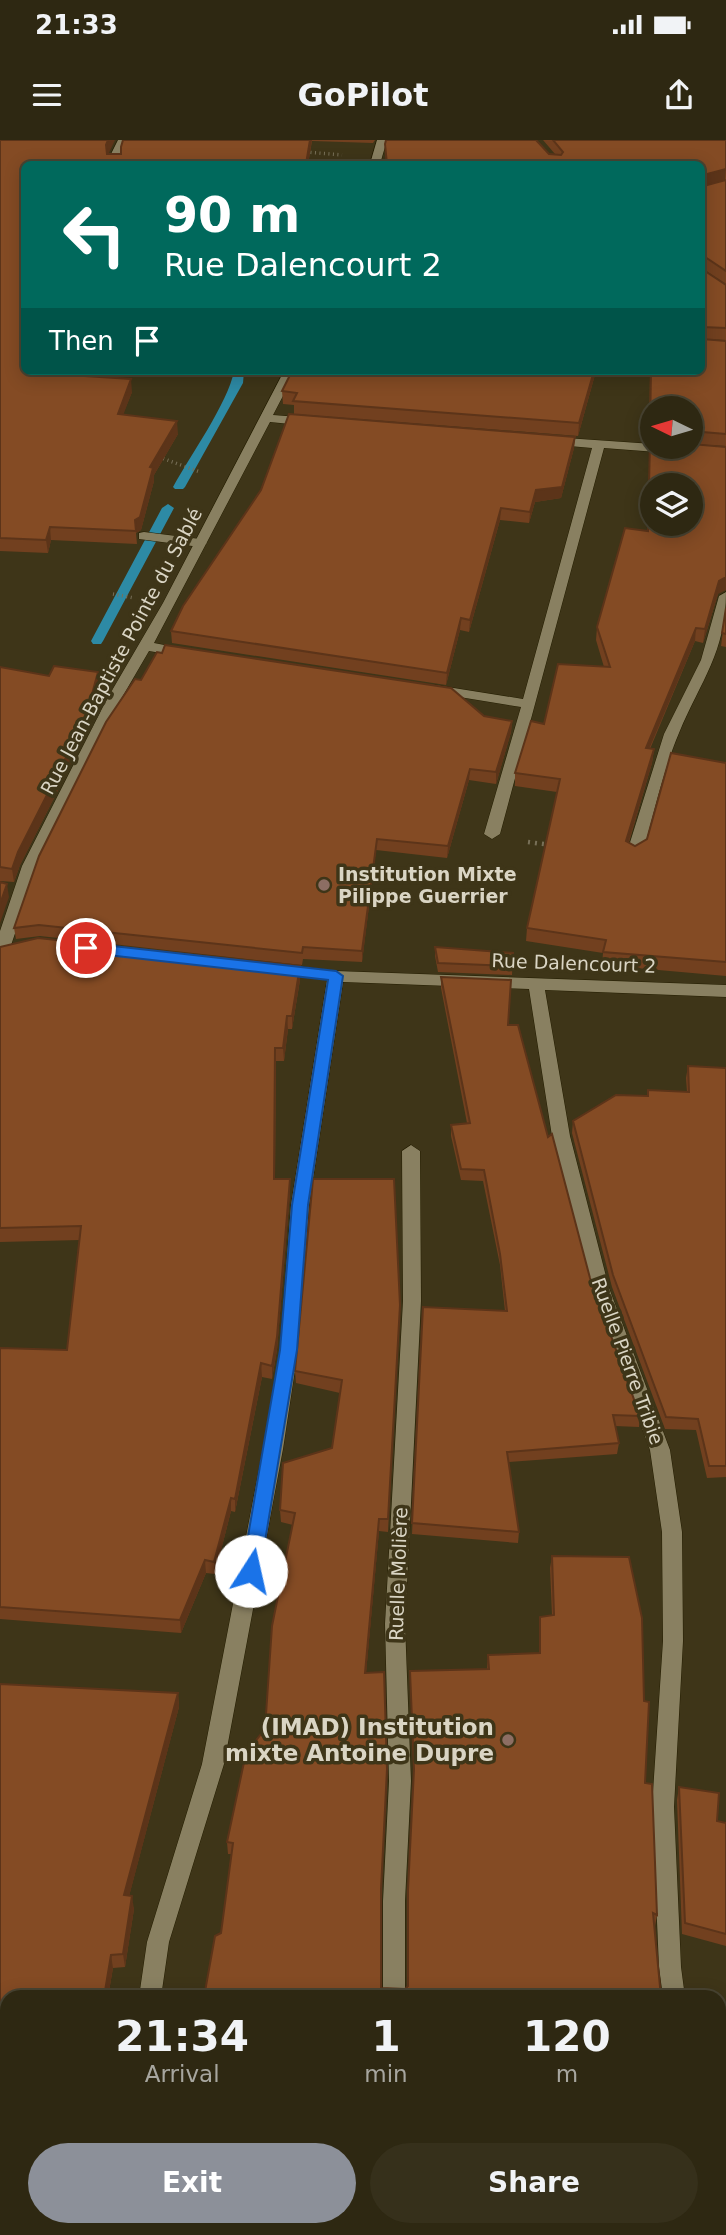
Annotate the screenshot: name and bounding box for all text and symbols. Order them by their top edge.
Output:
text: 21:33 [35,10,118,40]
icon: menu [28,76,66,114]
text: GoPilot [298,76,428,114]
icon: share [660,76,698,114]
text: 90 m [164,187,300,244]
icon: left [49,189,140,280]
text: Rue Dalencourt 2 [164,246,442,284]
icon: arrive [128,322,166,360]
text: Then [49,326,114,356]
north arrow [640,396,704,458]
map controls [640,396,703,536]
button: layers [640,473,703,536]
street label: Rue Jean-Baptiste Pointe du Sablé [36,504,206,798]
place label: Institution Mixte Pilippe Guerrier [338,863,517,907]
marker: Institution Mixte Pilippe Guerrier [316,877,332,893]
pin [56,918,116,978]
icon: arrive [67,929,105,967]
street label: Rue Dalencourt 2 [491,949,657,977]
street label: Ruelle Pierre Tribie [588,1275,668,1447]
street label: Ruelle Molière [385,1507,411,1641]
position arrow [214,1534,288,1608]
place label: (IMAD) Institution mixte Antoine Dupre [225,1714,494,1766]
marker: (IMAD) Institution mixte Antoine Dupre [500,1732,516,1748]
text: 21:34 [115,2012,249,2061]
text: 1 [371,2012,401,2061]
text: 120 [523,2012,611,2061]
text: Arrival [145,2061,220,2087]
text: min [364,2061,408,2087]
text: m [556,2061,578,2087]
button: Exit [28,2143,356,2223]
button: Share [370,2143,698,2223]

